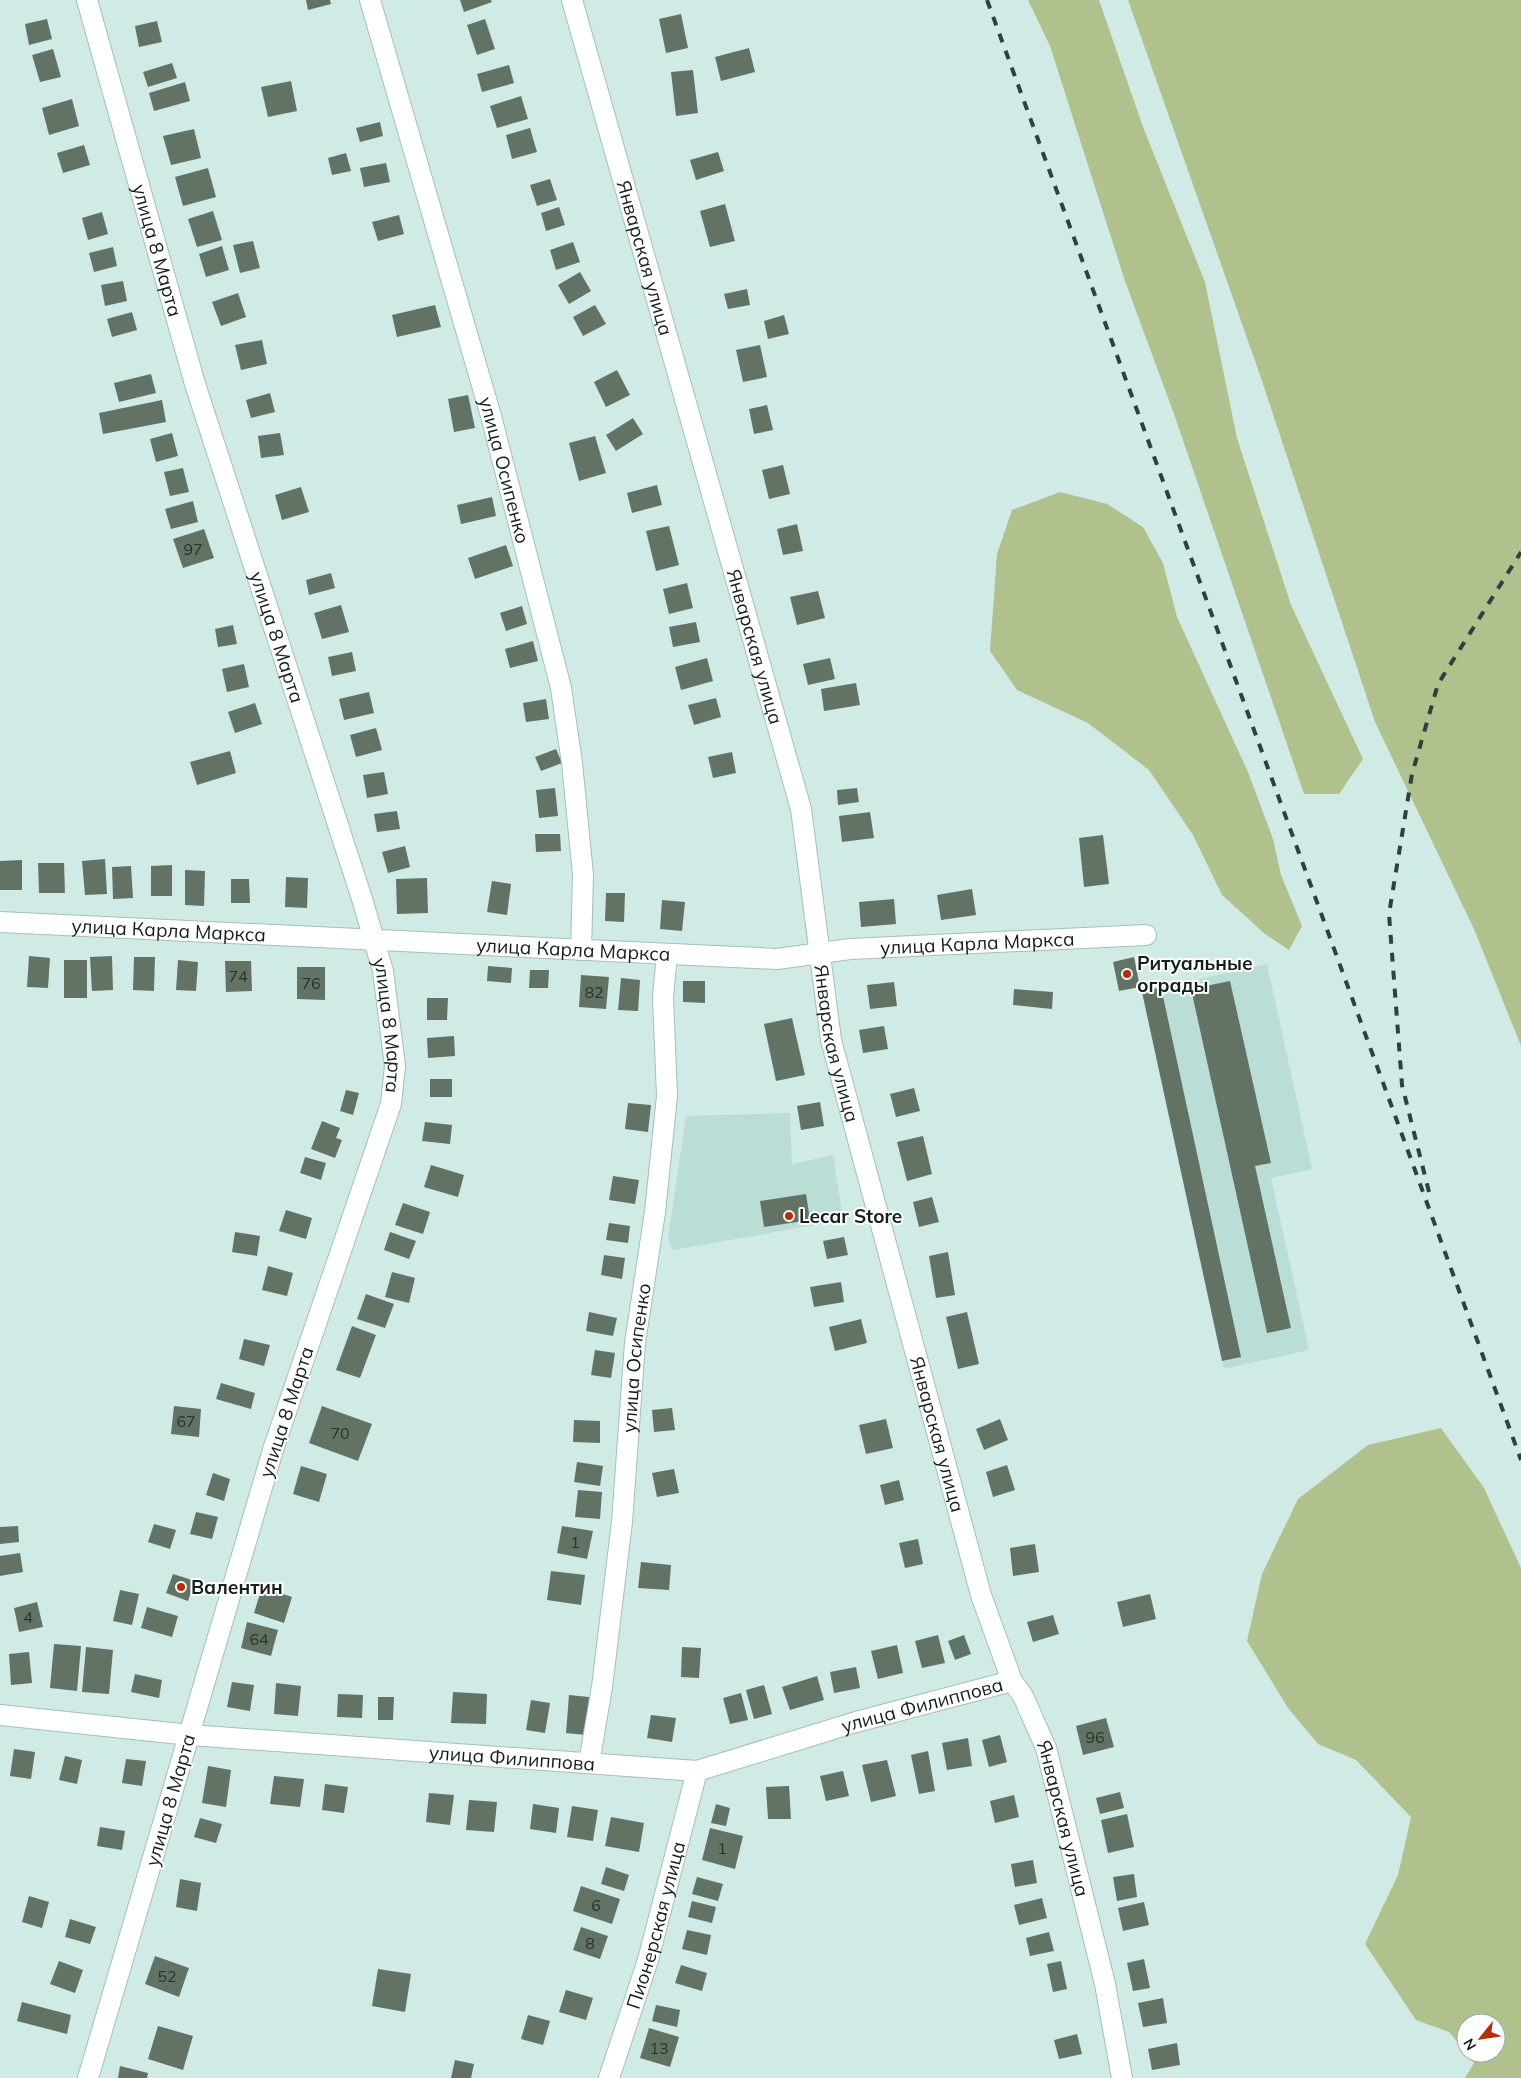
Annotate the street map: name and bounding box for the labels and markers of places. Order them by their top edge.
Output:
place label: Ритуальные ограды [1137,951,1253,997]
marker: Ритуальные ограды [1121,968,1133,980]
place label: Lecar Store [799,1204,902,1228]
marker: Lecar Store [783,1210,795,1222]
place label: Валентин [191,1575,283,1599]
marker: Валентин [175,1581,187,1593]

